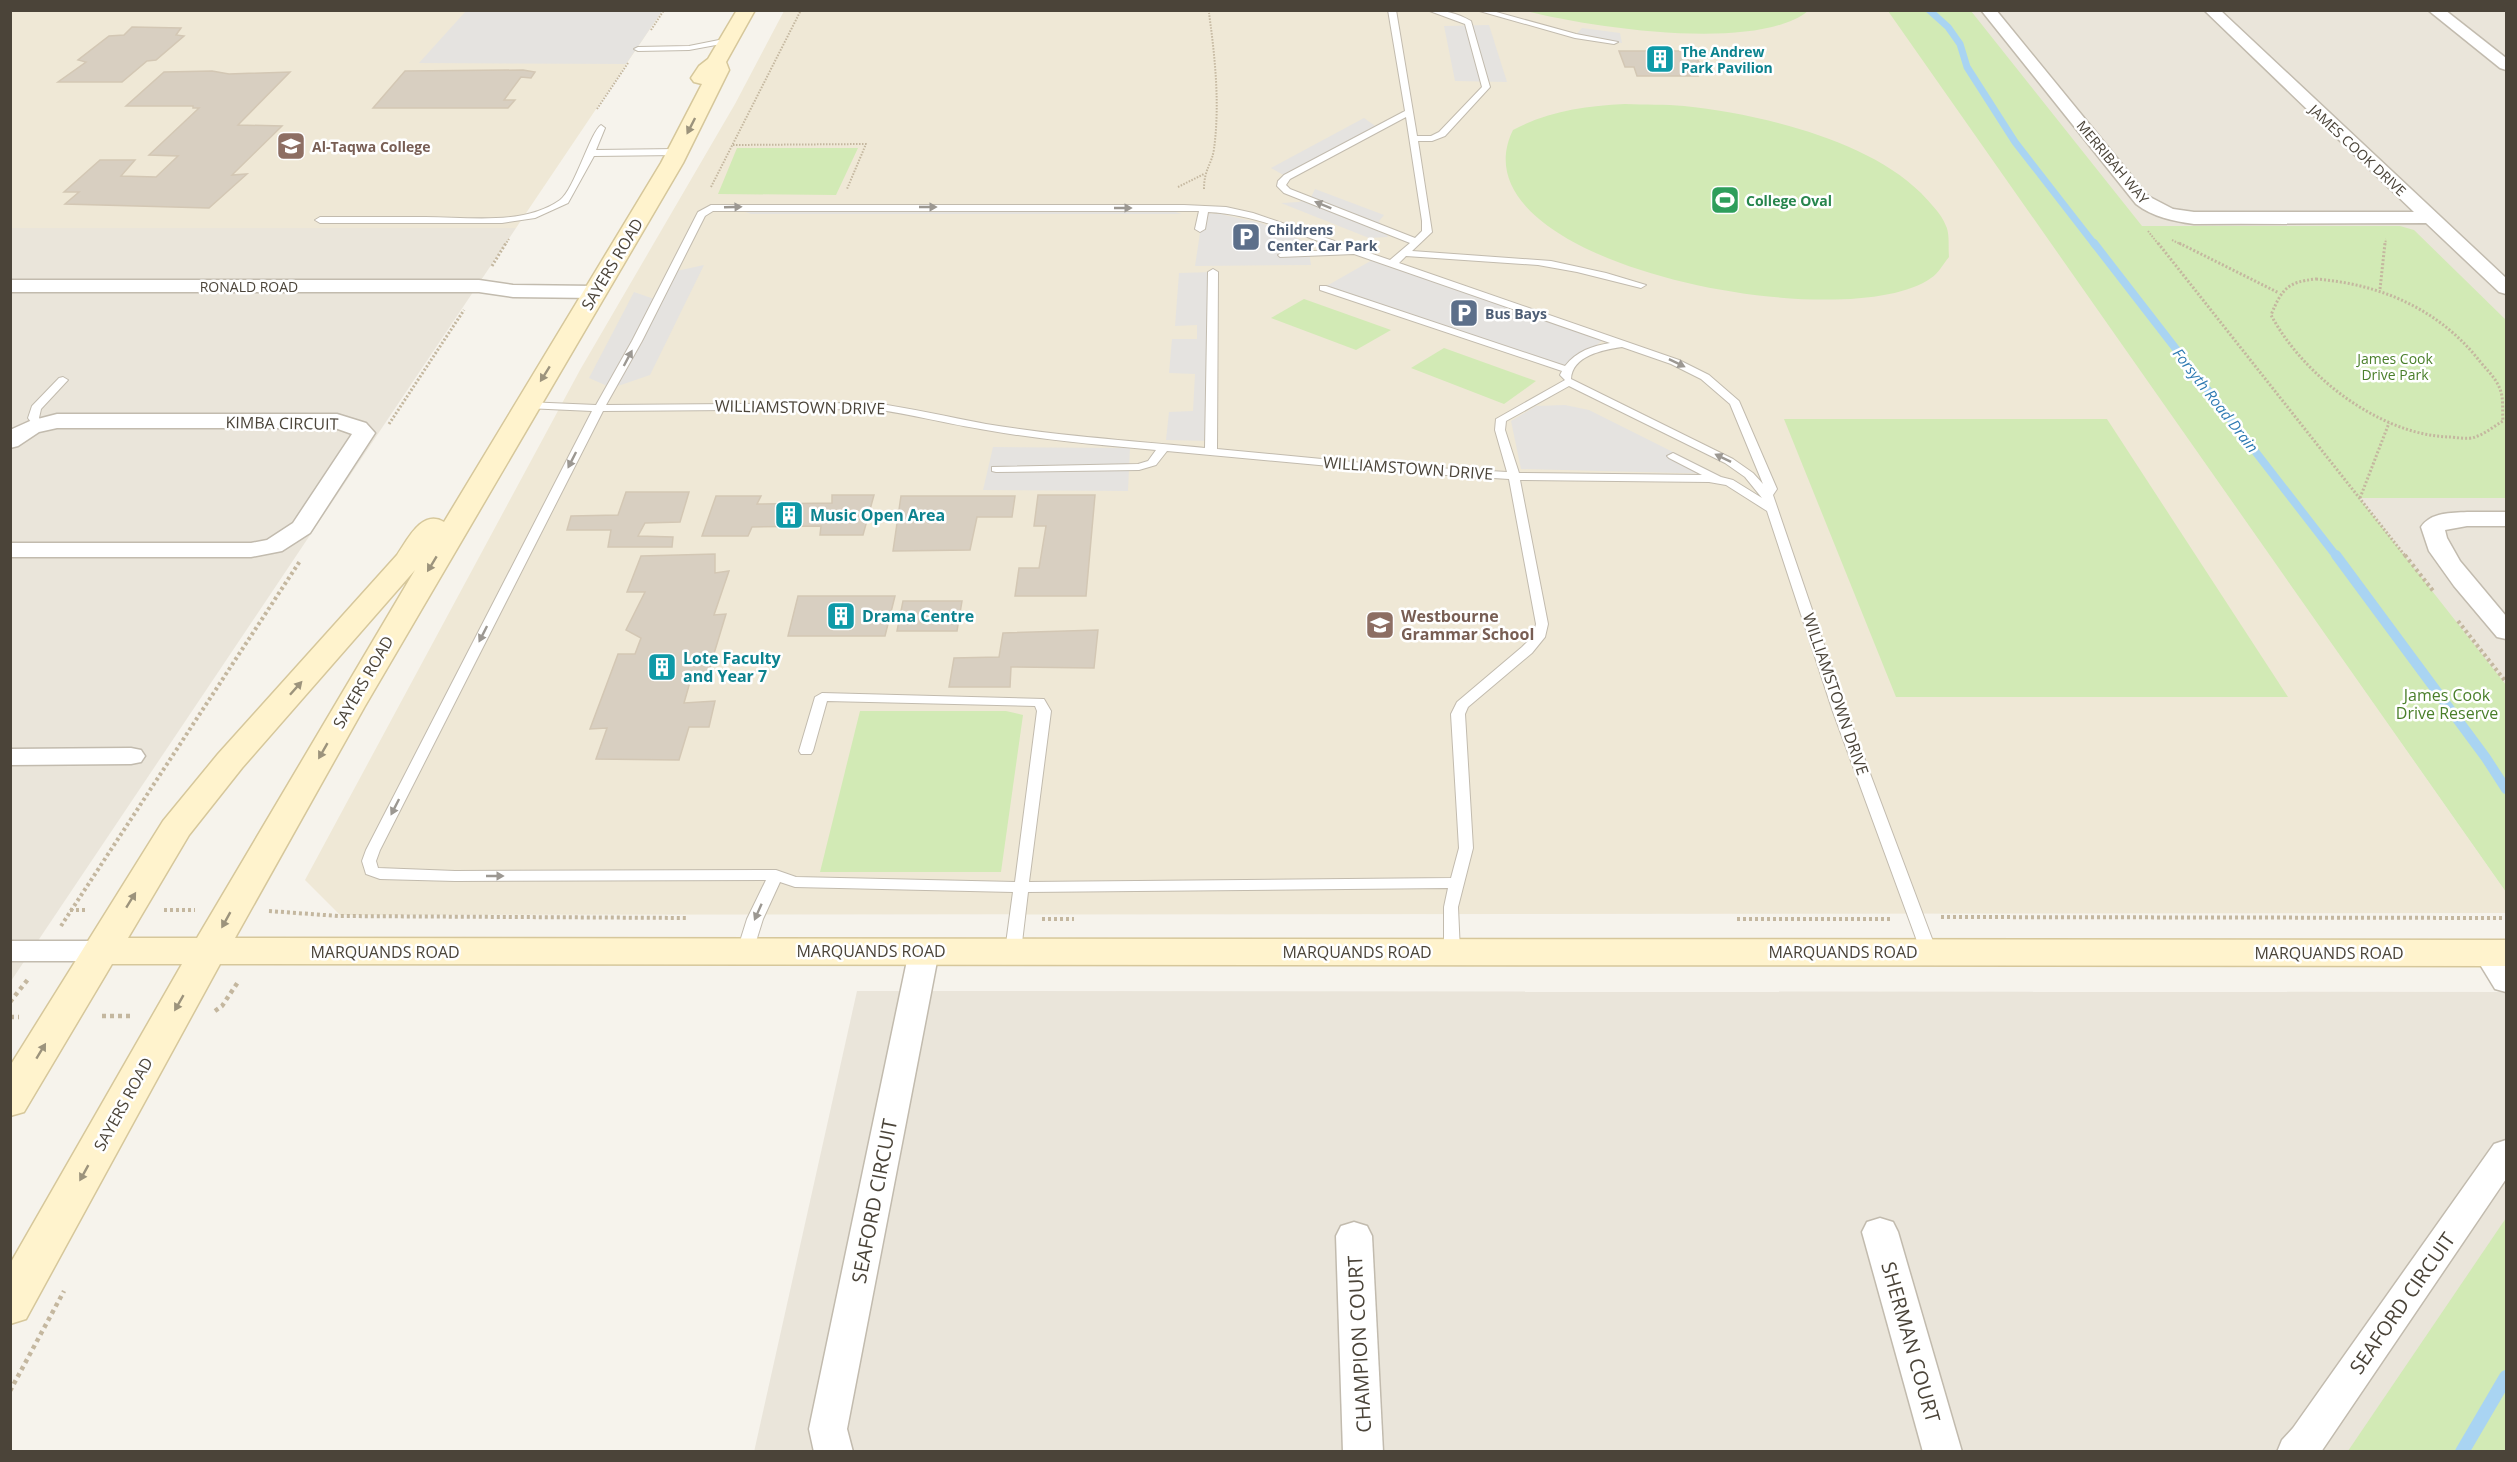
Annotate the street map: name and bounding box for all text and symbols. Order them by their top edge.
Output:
place label: The Andrew Park Pavilion [1681,42,1773,77]
building icon: The Andrew Park Pavilion [1644,43,1676,75]
street label: JAMES COOK DRIVE [2304,99,2411,200]
street label: MERRIBAH WAY [2073,116,2153,208]
one-way arrow [686,117,696,134]
school or university icon: Al-Taqwa College [275,130,307,162]
place label: Al-Taqwa College [312,137,431,156]
sports icon: College Oval [1709,184,1741,216]
place label: College Oval [1746,191,1832,210]
one-way arrow [1313,200,1331,210]
one-way arrow [724,202,743,212]
one-way arrow [919,202,938,212]
one-way arrow [1114,203,1133,213]
street label: SAYERS ROAD [576,214,648,314]
place label: Childrens Center Car Park [1267,220,1378,255]
parking icon: Childrens Center Car Park [1230,221,1262,253]
street label: RONALD ROAD [200,277,298,296]
parking icon: Bus Bays [1448,297,1480,329]
place label: Bus Bays [1485,304,1547,323]
water label: Forsyth Road Drain [2169,344,2263,456]
one-way arrow [623,349,633,366]
park label: James Cook Drive Park [2355,349,2433,384]
one-way arrow [1669,359,1686,368]
one-way arrow [539,366,550,382]
street label: WILLIAMSTOWN DRIVE [715,395,885,419]
street label: KIMBA CIRCUIT [225,411,339,435]
street label: WILLIAMSTOWN DRIVE [1322,451,1494,485]
one-way arrow [567,452,577,469]
one-way arrow [1714,454,1731,463]
building icon: Music Open Area [773,499,805,531]
place label: Music Open Area [810,504,945,526]
one-way arrow [427,556,437,573]
building icon: Drama Centre [825,600,857,632]
place label: Drama Centre [862,605,974,627]
place label: Westbourne Grammar School [1401,605,1534,645]
school or university icon: Westbourne Grammar School [1364,609,1396,641]
street label: WILLIAMSTOWN DRIVE [1798,610,1874,778]
one-way arrow [478,625,488,642]
street label: SAYERS ROAD [328,632,398,732]
place label: Lote Faculty and Year 7 [683,647,782,687]
building icon: Lote Faculty and Year 7 [646,651,678,683]
one-way arrow [289,680,303,695]
park label: James Cook Drive Reserve [2396,684,2498,724]
one-way arrow [318,743,328,760]
one-way arrow [390,799,399,816]
one-way arrow [486,871,505,881]
one-way arrow [126,892,137,908]
one-way arrow [754,904,763,921]
one-way arrow [221,912,231,929]
street label: MARQUANDS ROAD [796,940,946,962]
street label: MARQUANDS ROAD [310,941,460,963]
street label: MARQUANDS ROAD [1282,941,1432,963]
street label: MARQUANDS ROAD [1768,941,1918,963]
street label: MARQUANDS ROAD [2254,942,2404,964]
one-way arrow [174,995,184,1012]
one-way arrow [35,1043,46,1059]
street label: SAYERS ROAD [88,1053,158,1155]
street label: SEAFORD CIRCUIT [845,1116,903,1286]
one-way arrow [79,1165,89,1182]
street label: SEAFORD CIRCUIT [2343,1227,2461,1379]
street label: CHAMPION COURT [1341,1255,1377,1433]
street label: SHERMAN COURT [1875,1258,1947,1426]

